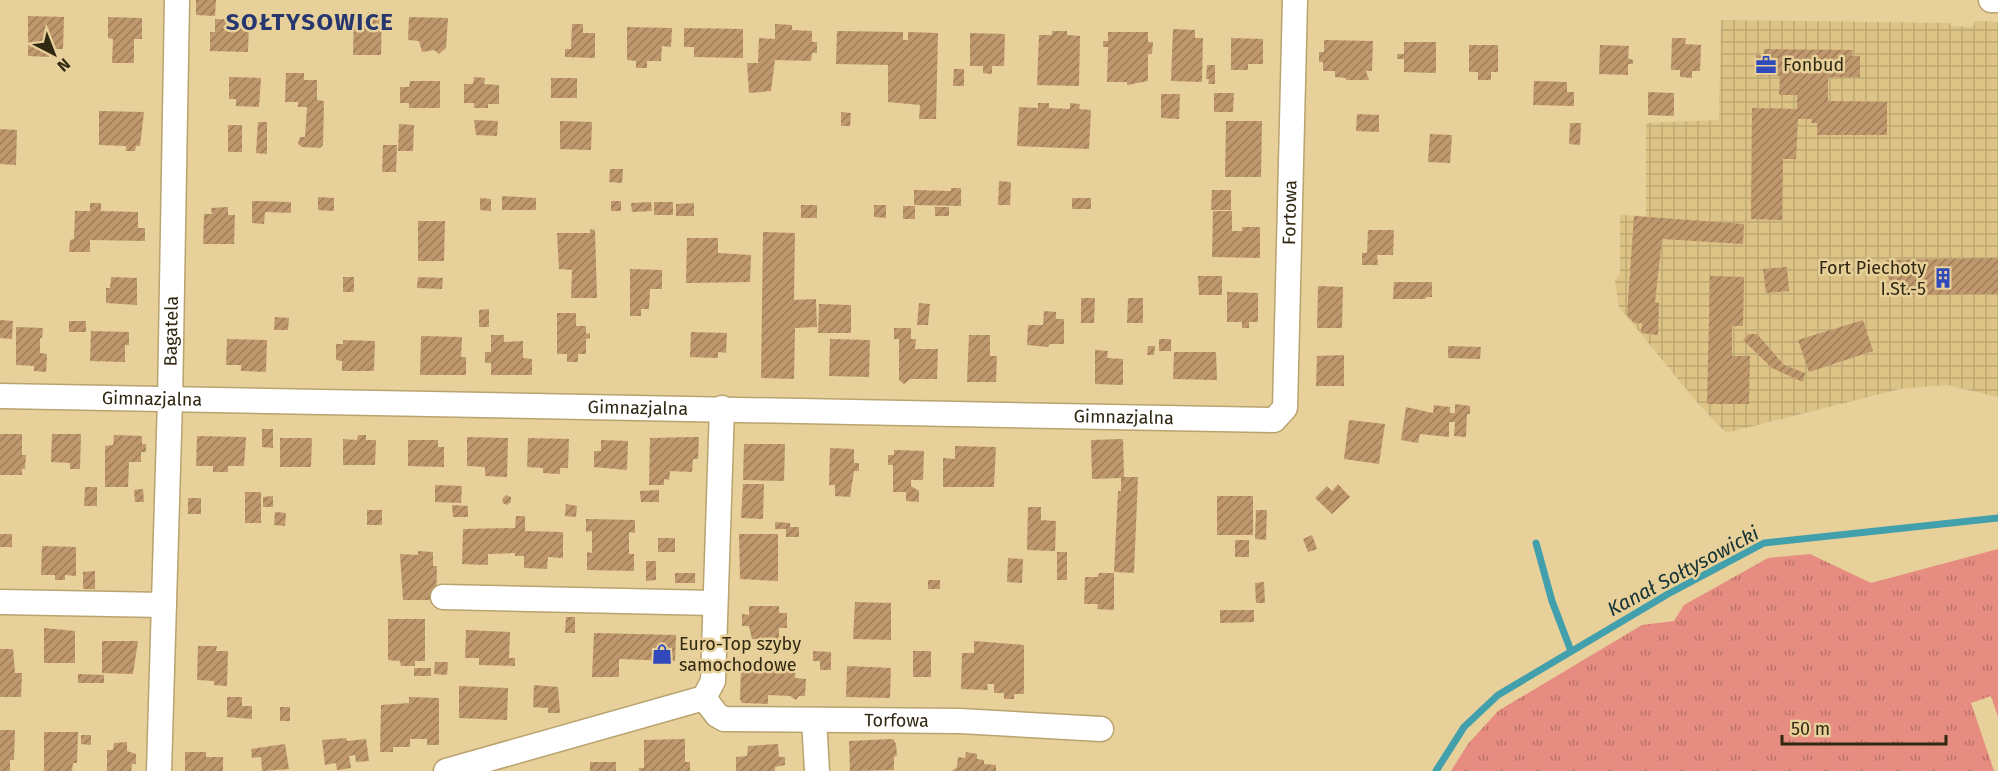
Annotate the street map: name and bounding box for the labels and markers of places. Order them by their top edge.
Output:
office icon: Fonbud [1754,53,1778,77]
place label: Fonbud [1783,54,1844,76]
place label: Fort Piechoty I.St.-5 [1819,257,1926,300]
building icon: Fort Piechoty I.St.-5 [1931,266,1955,290]
place label: Euro-Top szyby samochodowe [679,633,801,676]
shop icon: Euro-Top szyby samochodowe [650,642,674,666]

